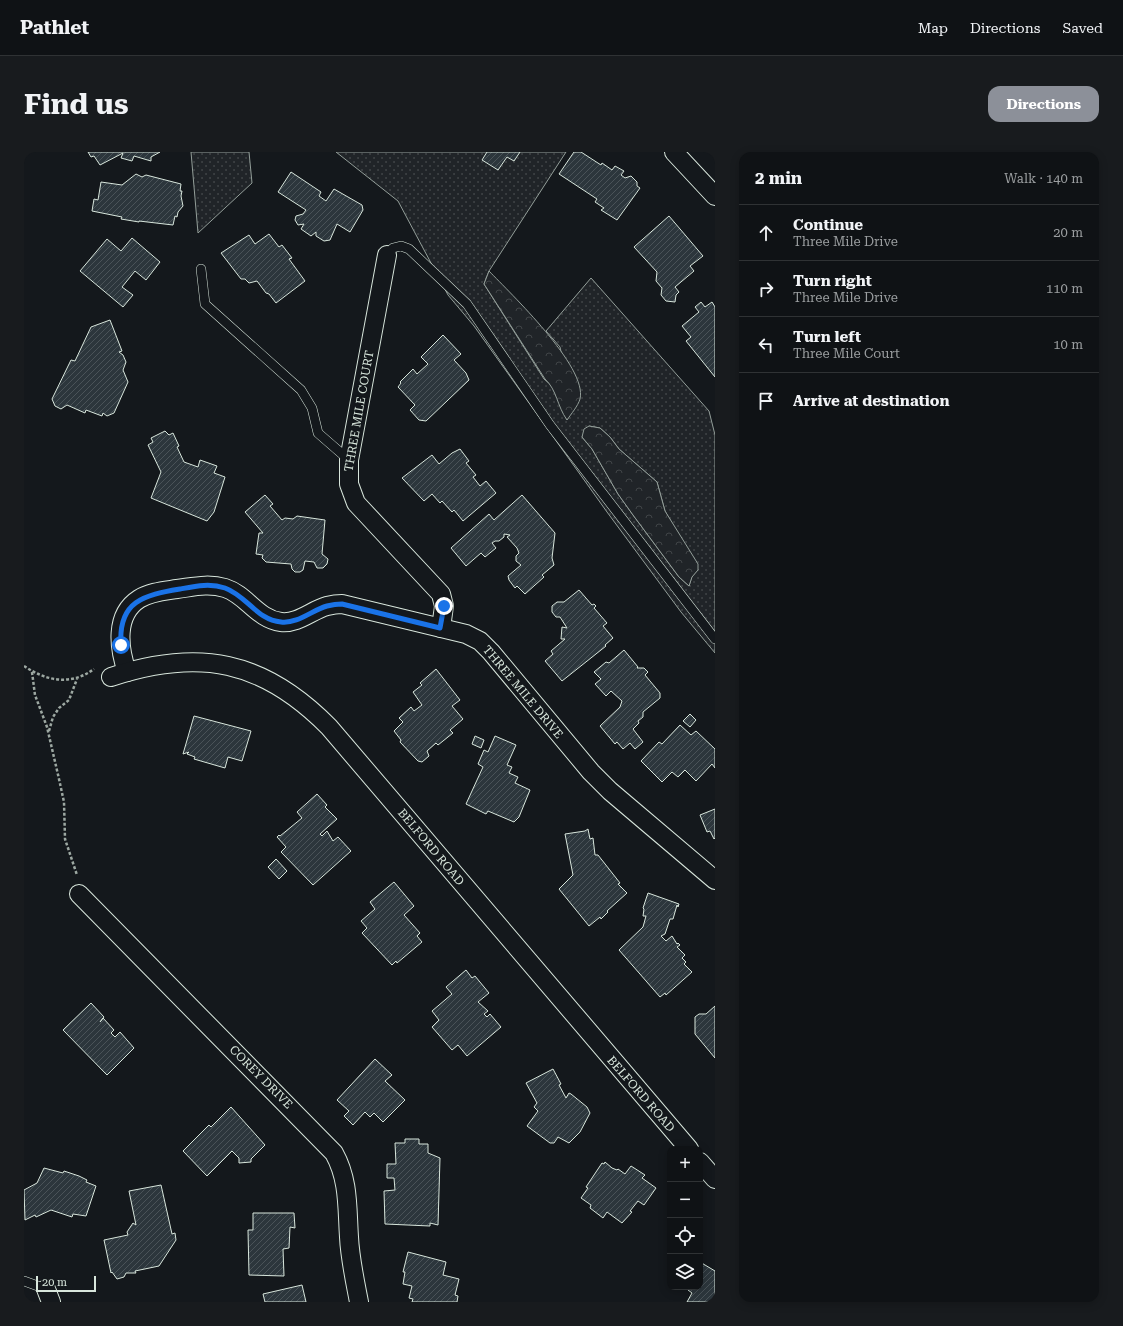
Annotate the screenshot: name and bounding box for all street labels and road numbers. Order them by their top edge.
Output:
street label: THREE MILE COURT [341,349,377,473]
street label: THREE MILE DRIVE [480,643,566,741]
street label: BELFORD ROAD [395,806,467,888]
street label: COREY DRIVE [227,1043,295,1111]
street label: BELFORD ROAD [604,1053,678,1135]

